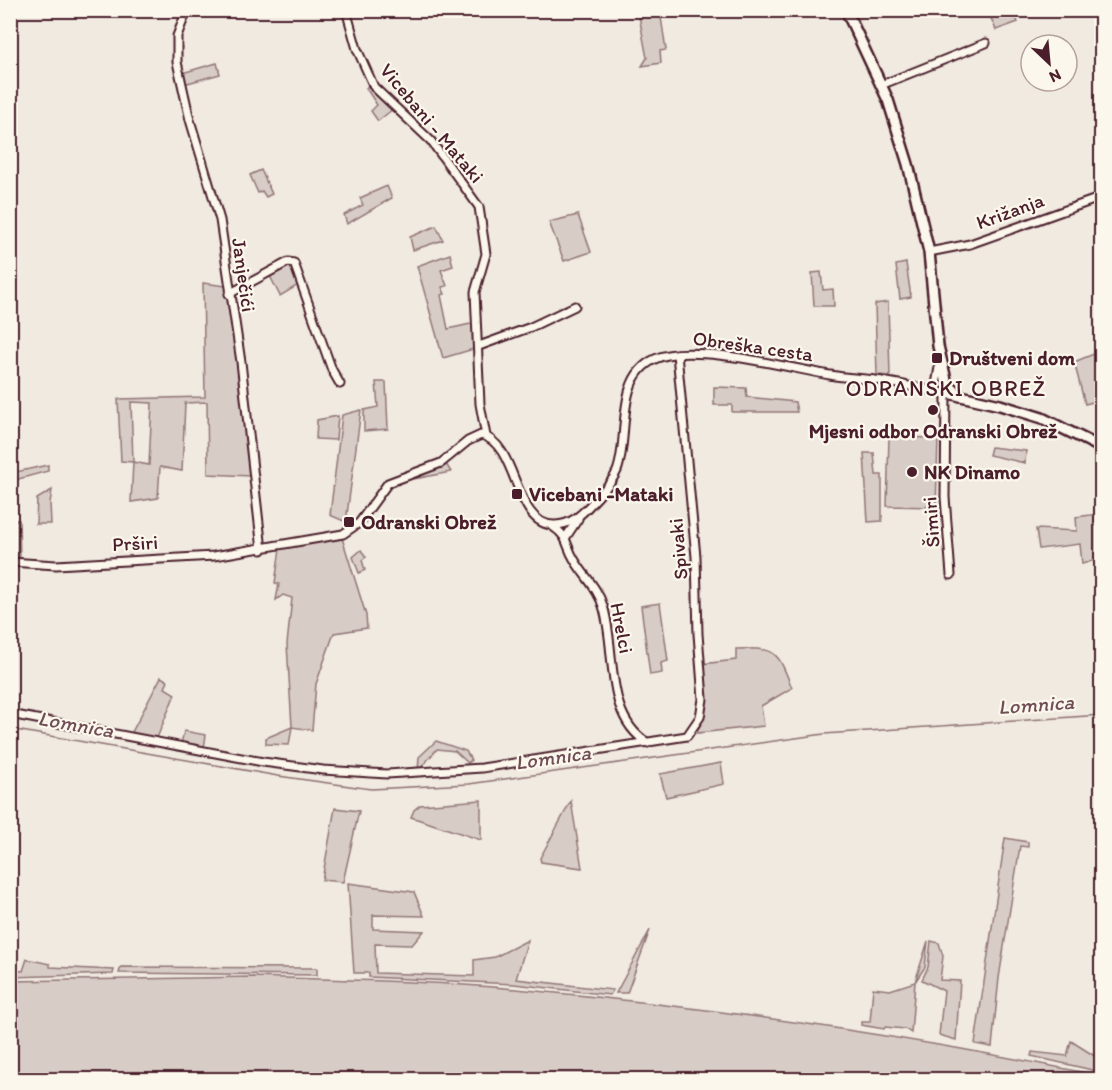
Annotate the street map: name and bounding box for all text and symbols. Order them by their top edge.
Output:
north arrow [1019,33,1079,93]
street label: Vicebani - Mataki [375,58,489,188]
text: N [1046,65,1064,87]
street label: Križanja [973,187,1048,234]
street label: Janječići [227,236,261,314]
street label: Obreška cesta [691,326,815,366]
place label: Društveni dom [949,346,1075,370]
marker: Društveni dom [930,351,944,365]
district label: ODRANSKI OBREŽ [845,375,1047,402]
marker: Mjesni odbor Odranski Obrež [926,403,940,417]
place label: Mjesni odbor Odranski Obrež [809,419,1058,444]
place label: NK Dinamo [924,460,1020,484]
marker: NK Dinamo [905,465,919,479]
place label: Vicebani -Mataki [529,482,673,506]
marker: Vicebani -Mataki [510,487,524,501]
street label: Šimiri [917,496,945,548]
place label: Odranski Obrež [361,510,497,534]
marker: Odranski Obrež [342,515,356,529]
street label: Spivaki [663,517,693,581]
street label: Prširi [111,530,159,556]
street label: Hrelci [605,600,639,656]
water label: Lomnica [997,689,1075,719]
water label: Lomnica [36,705,116,743]
water label: Lomnica [513,739,593,775]

